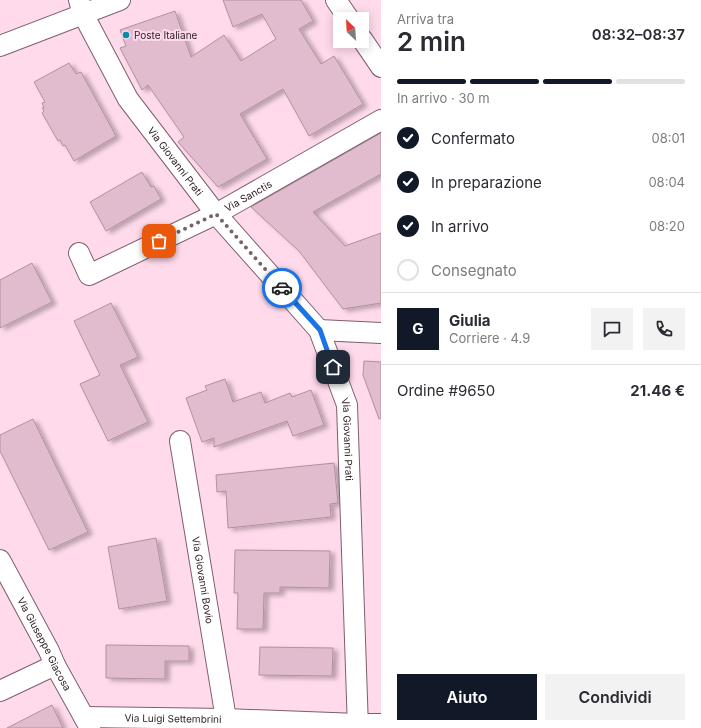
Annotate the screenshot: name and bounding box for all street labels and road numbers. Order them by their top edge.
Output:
street label: Via Giovanni Prati [146,124,206,198]
street label: Via Sanctis [222,178,274,214]
street label: Via Giovanni Prati [339,396,356,481]
street label: Via Giovanni Bovio [190,536,216,625]
street label: Via Giuseppe Giacosa [15,595,74,693]
street label: Via Luigi Settembrini [124,712,222,725]

